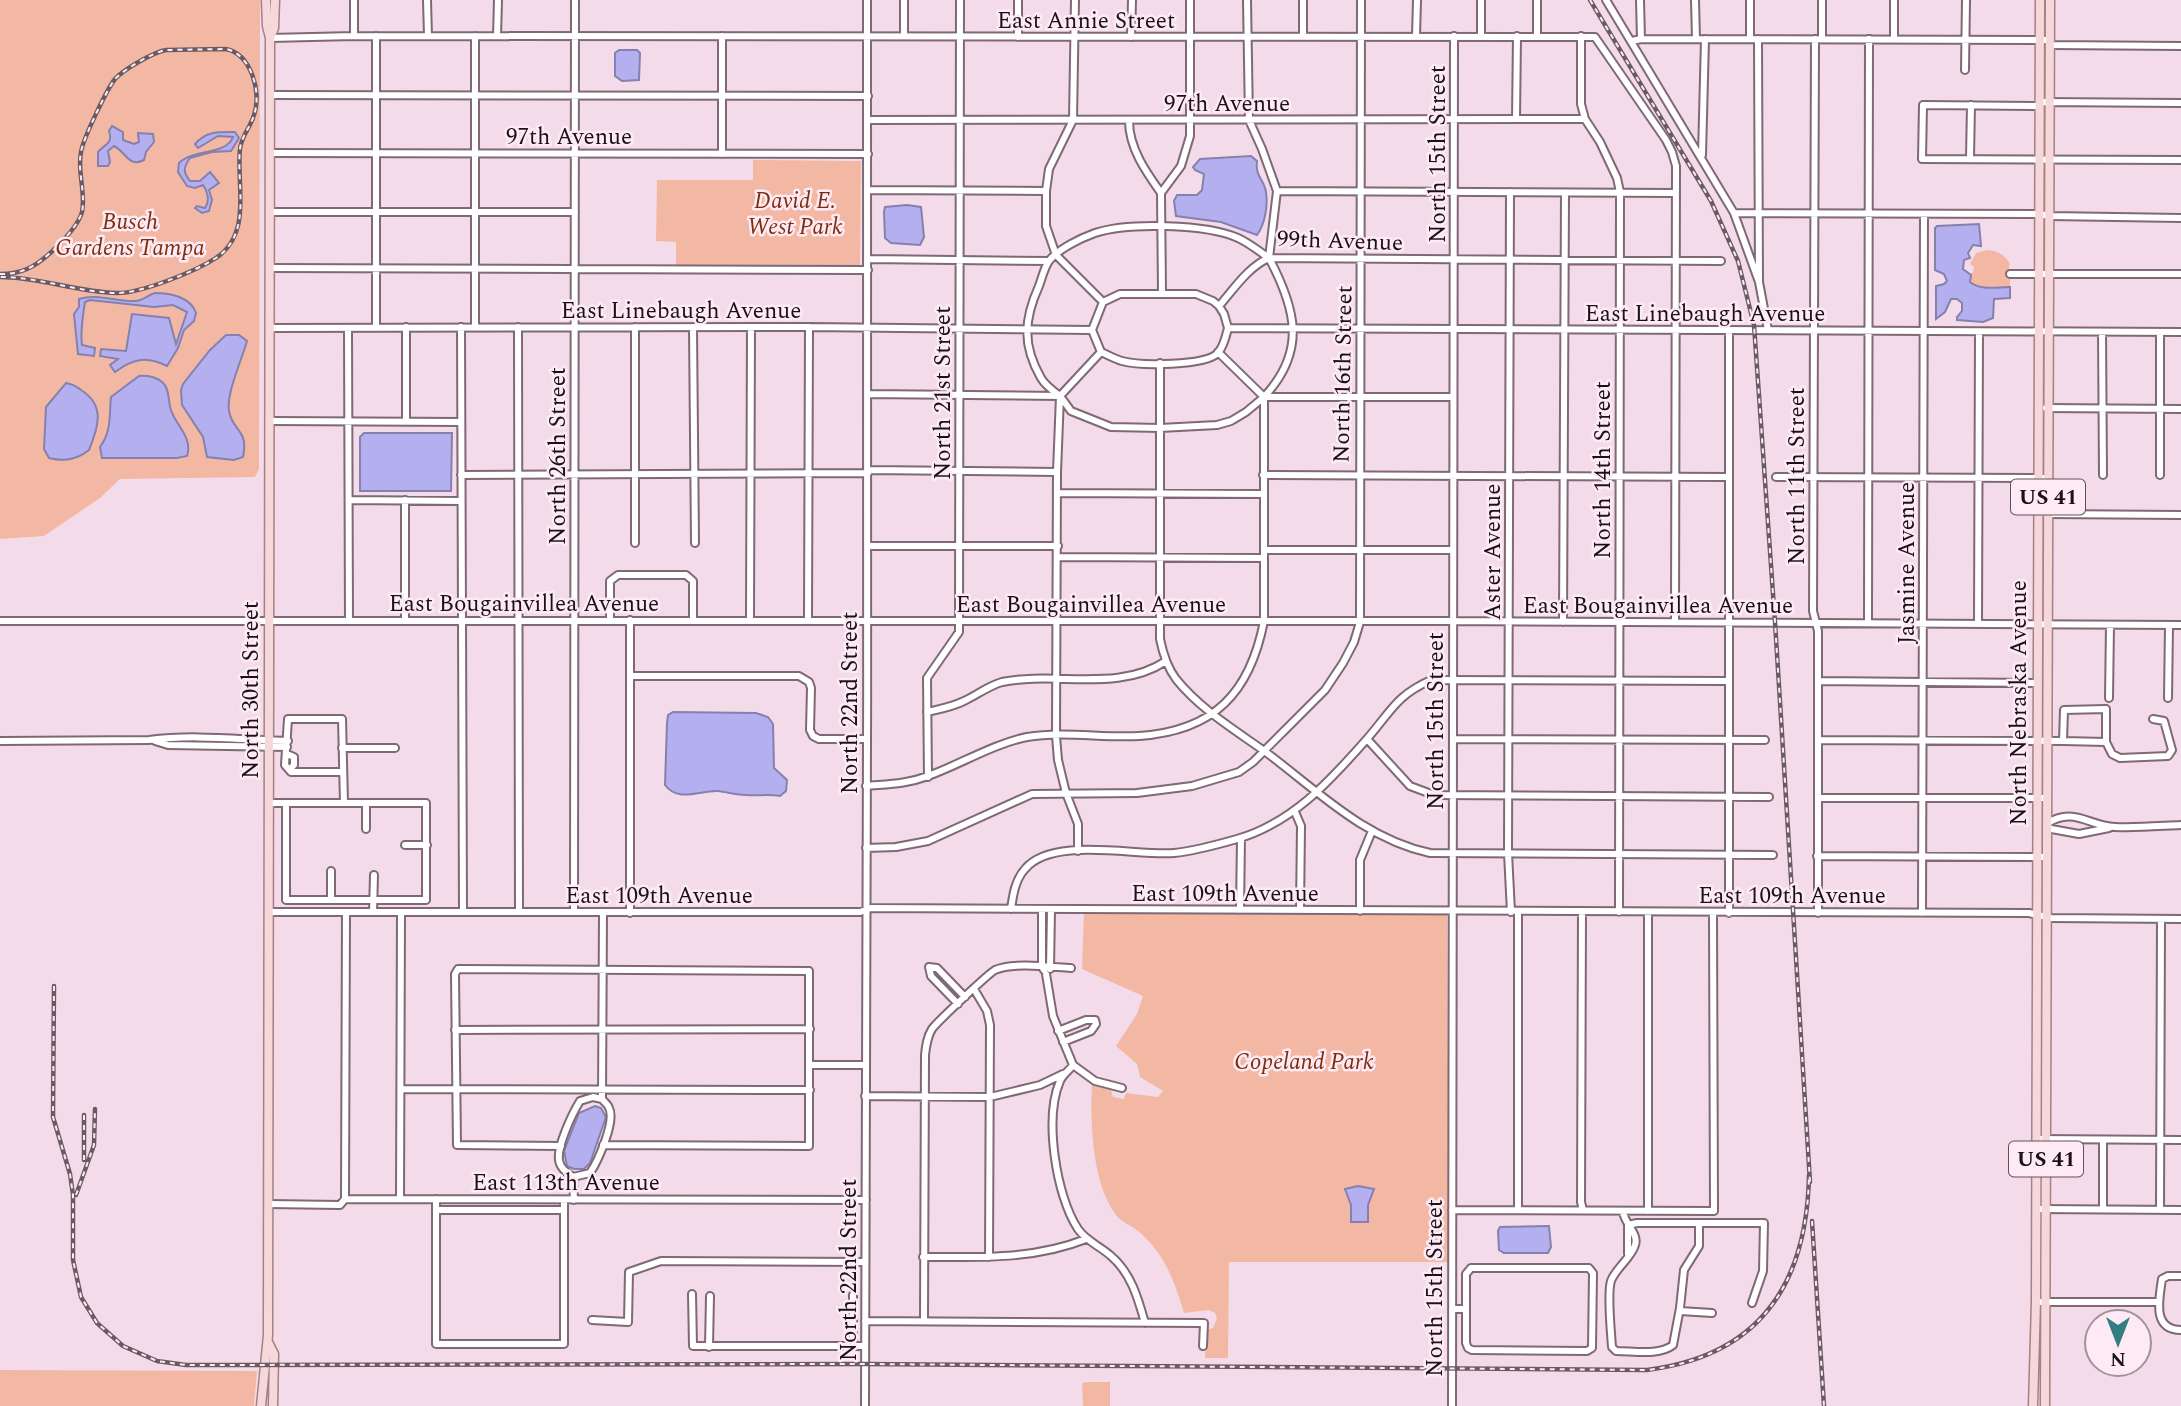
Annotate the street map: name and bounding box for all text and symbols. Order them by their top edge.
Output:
street label: East Annie Street [997,4,1175,39]
street label: North 15th Street [1421,65,1456,243]
street label: 97th Avenue [1164,87,1290,122]
street label: 97th Avenue [506,120,632,155]
park label: David E. West Park [747,184,843,245]
park label: Busch Gardens Tampa [55,205,205,266]
street label: 99th Avenue [1276,222,1404,261]
street label: North 16th Street [1324,285,1363,463]
street label: East Linebaugh Avenue [561,294,801,329]
street label: East Linebaugh Avenue [1585,297,1825,332]
street label: North 21st Street [926,306,961,480]
street label: North 26th Street [541,367,576,545]
street label: North 14th Street [1586,381,1621,559]
street label: North 11th Street [1780,387,1815,565]
road number: US 41 [2011,480,2085,514]
street label: Jasmine Avenue [1890,482,1925,644]
street label: Aster Avenue [1476,484,1511,620]
street label: North Nebraska Avenue [2002,580,2037,826]
street label: East Bougainvillea Avenue [389,587,659,622]
street label: East Bougainvillea Avenue [956,588,1226,623]
street label: East Bougainvillea Avenue [1523,589,1793,624]
street label: North 30th Street [234,601,269,779]
street label: North 22nd Street [833,612,868,794]
street label: North 15th Street [1419,632,1454,810]
street label: East 109th Avenue [1131,877,1319,912]
street label: East 109th Avenue [565,879,753,914]
street label: East 109th Avenue [1698,879,1886,914]
park label: Copeland Park [1234,1045,1374,1080]
road number: US 41 [2009,1142,2083,1176]
street label: East 113th Avenue [472,1166,660,1201]
street label: North 22nd Street [832,1179,867,1361]
street label: North 15th Street [1418,1199,1453,1377]
north arrow [2083,1308,2153,1378]
text: N [2110,1344,2126,1373]

